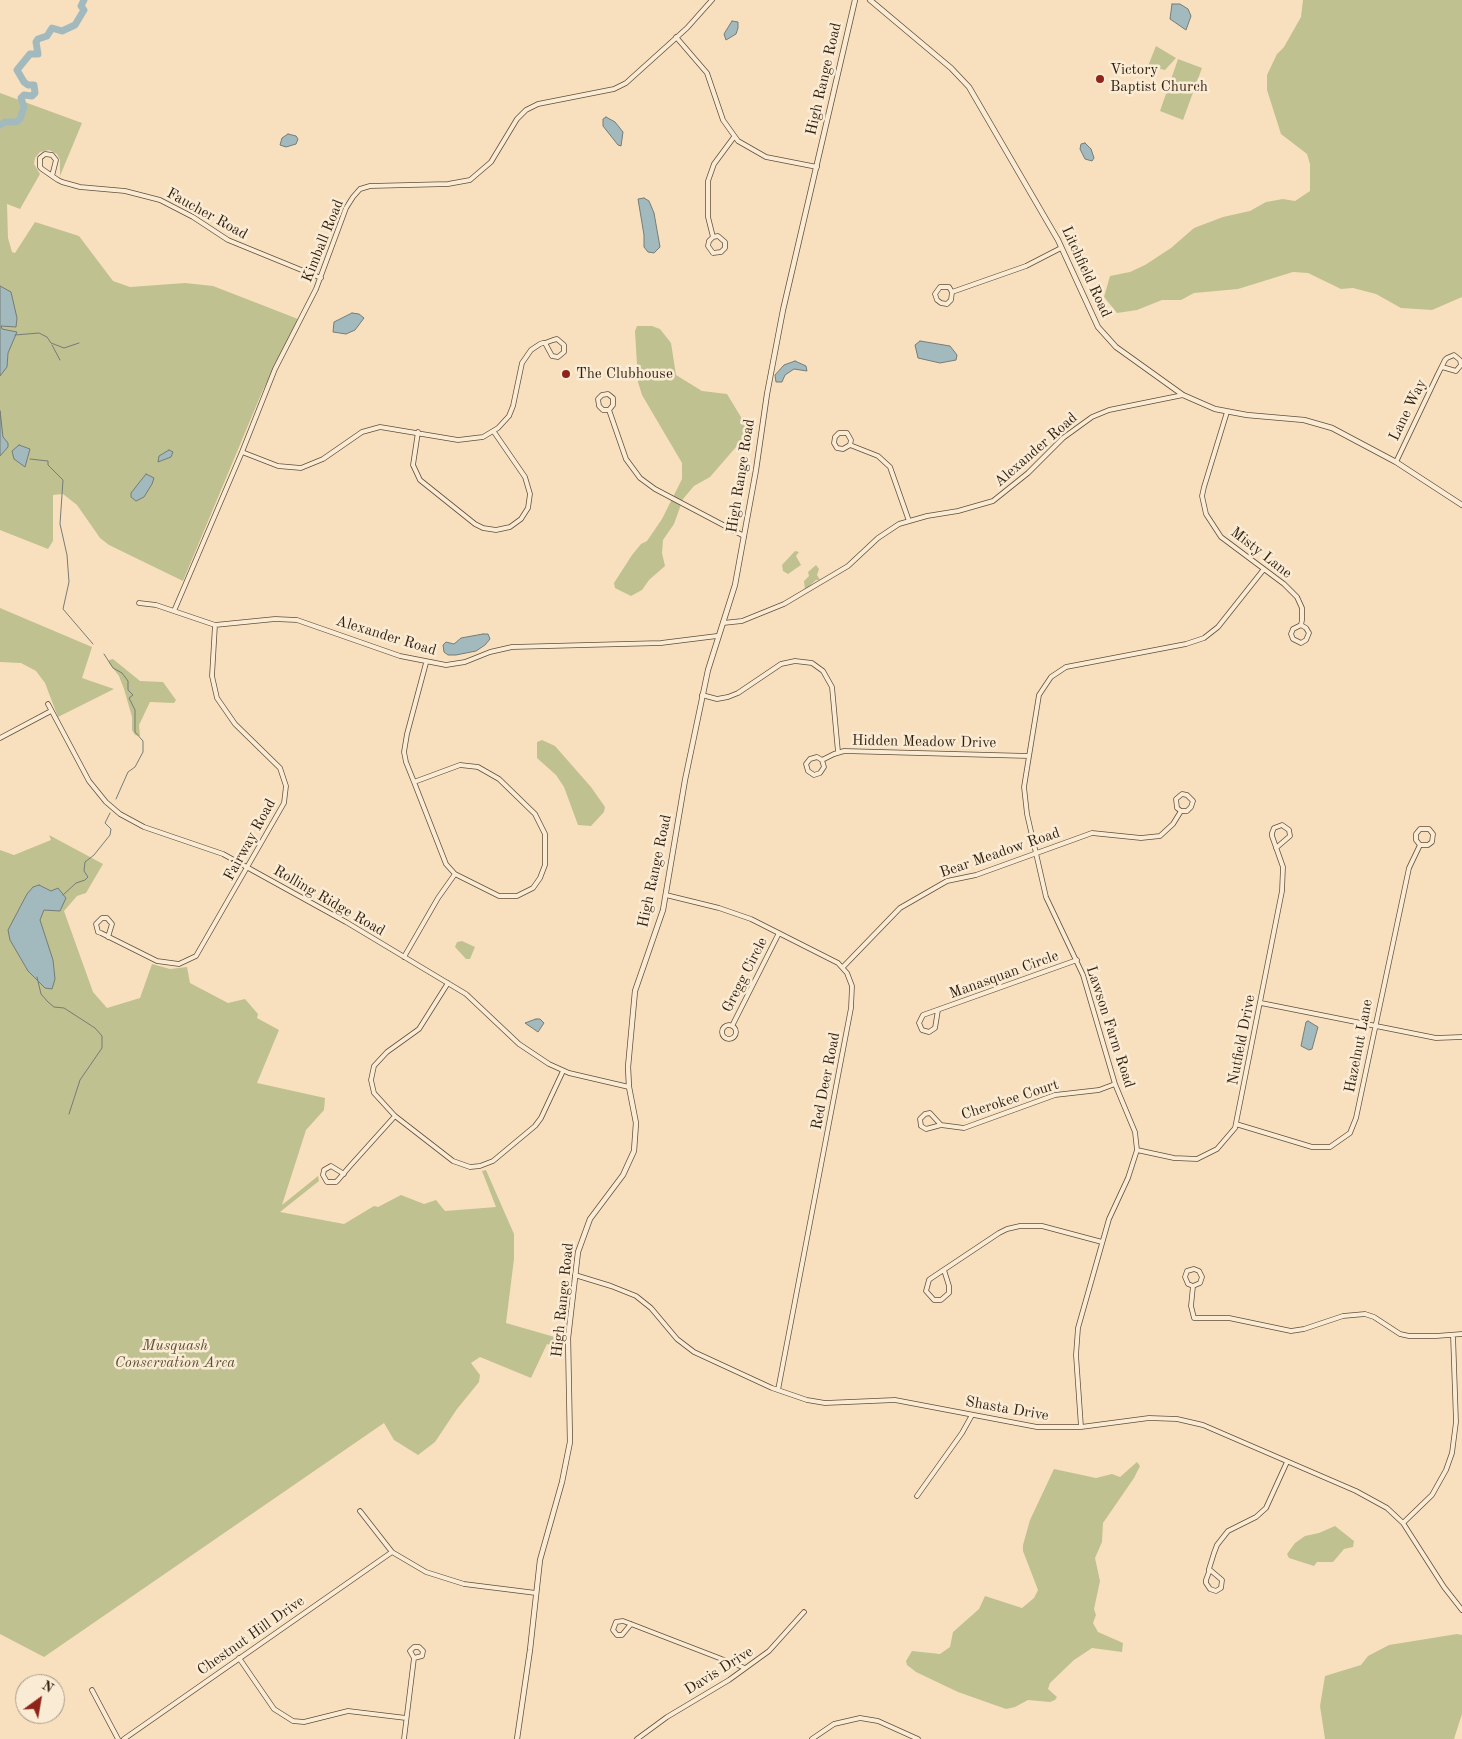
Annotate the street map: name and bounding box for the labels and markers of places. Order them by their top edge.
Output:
place label: Victory Baptist Church [1110,61,1208,96]
marker: Victory Baptist Church [1094,73,1106,85]
place label: The Clubhouse [576,365,673,383]
marker: The Clubhouse [560,368,572,380]

